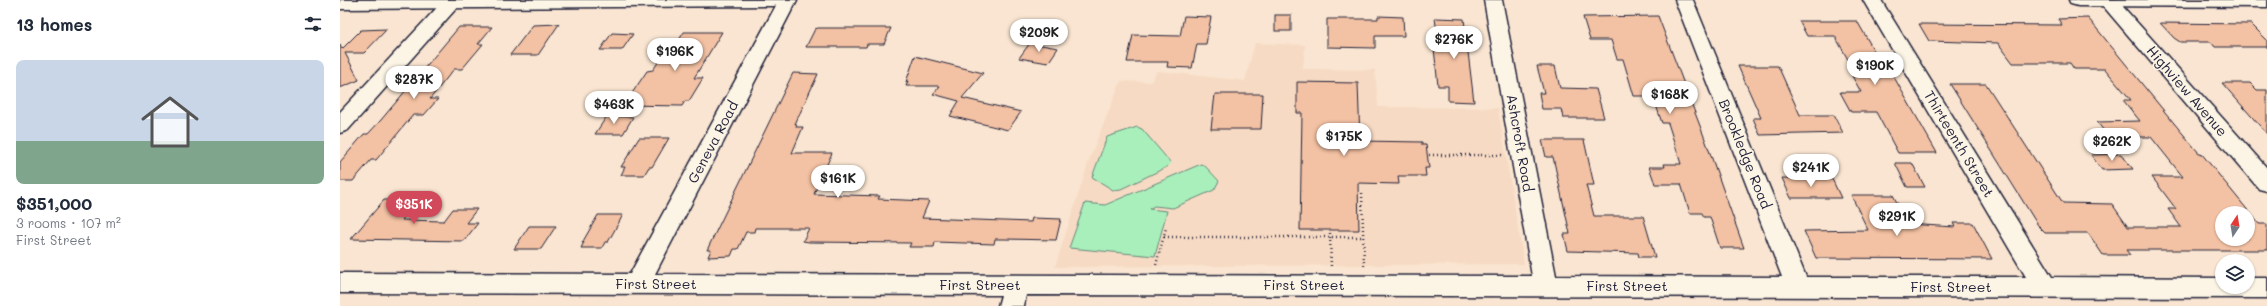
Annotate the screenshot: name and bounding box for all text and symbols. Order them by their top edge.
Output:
text: 13 homes [16,13,92,35]
icon: filters [302,13,324,35]
pin: $209K [1011,19,1067,53]
text: $209K [1019,23,1059,40]
pin: $276K [1426,26,1482,60]
text: $276K [1435,30,1473,47]
pin: $196K [647,38,703,72]
street label: Highview Avenue [2143,41,2232,140]
text: $196K [656,42,694,59]
pin: $190K [1847,52,1903,86]
text: $190K [1856,56,1894,73]
pin: $287K [386,66,442,100]
text: $287K [394,70,434,87]
pin: $168K [1642,81,1698,115]
text: $168K [1651,85,1689,102]
icon: home [134,86,206,158]
street label: Thirteenth Street [1920,87,1999,201]
pin: $463K [586,91,642,125]
street label: Ashcroft Road [1503,93,1538,193]
text: $463K [594,95,634,112]
street label: Brookledge Road [1715,96,1776,212]
street label: Geneva Road [683,97,742,186]
pin: $175K [1316,123,1372,157]
text: $175K [1325,127,1363,144]
pin: $262K [2084,128,2140,162]
text: $262K [2093,132,2132,149]
pin: $241K [1783,154,1839,188]
text: $241K [1792,158,1830,175]
pin: $161K [810,165,866,199]
text: $161K [820,169,856,186]
pin: $351K [386,191,442,225]
text: $351,000 [16,192,92,214]
text: $351K [395,195,433,212]
pin: $291K [1869,203,1925,237]
north arrow [2215,206,2255,246]
map controls [2215,206,2255,294]
text: $291K [1878,207,1916,224]
text: 3 rooms · 107 m² [16,214,121,231]
text: First Street [16,231,91,248]
button: layers [2215,254,2255,294]
street label: First Street [615,274,697,293]
street label: First Street [939,275,1021,294]
street label: First Street [1263,275,1345,294]
street label: First Street [1586,276,1668,295]
street label: First Street [1910,277,1992,296]

